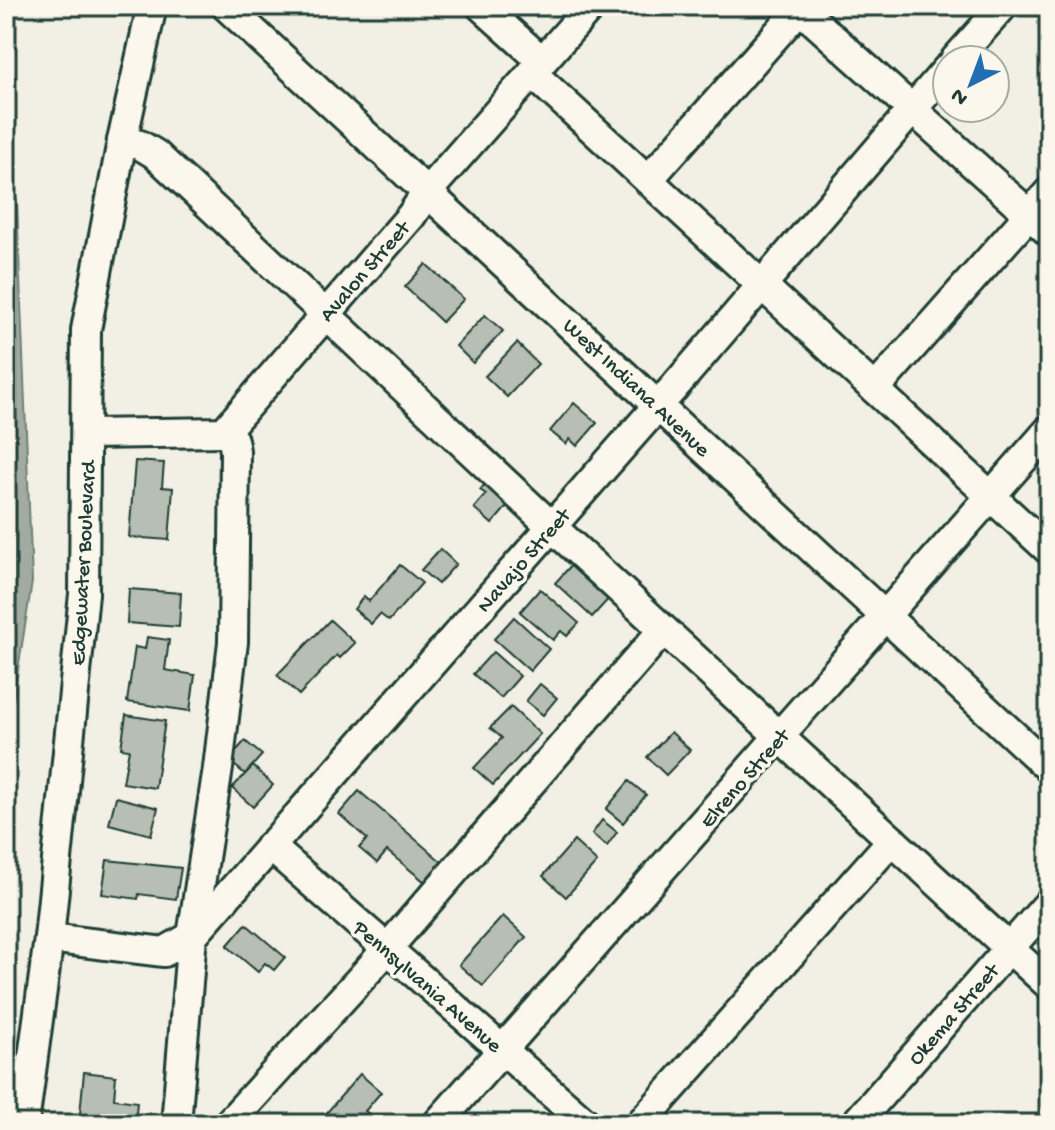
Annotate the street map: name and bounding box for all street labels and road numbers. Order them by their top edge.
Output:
street label: Avalon Street [315,215,418,329]
street label: West Indiana Avenue [556,314,715,464]
street label: Edgewater Boulevard [67,458,103,666]
street label: Navajo Street [473,502,579,619]
street label: Elreno Street [696,723,798,835]
street label: Pennsylvania Avenue [346,916,507,1060]
street label: Okema Street [904,958,1008,1072]

